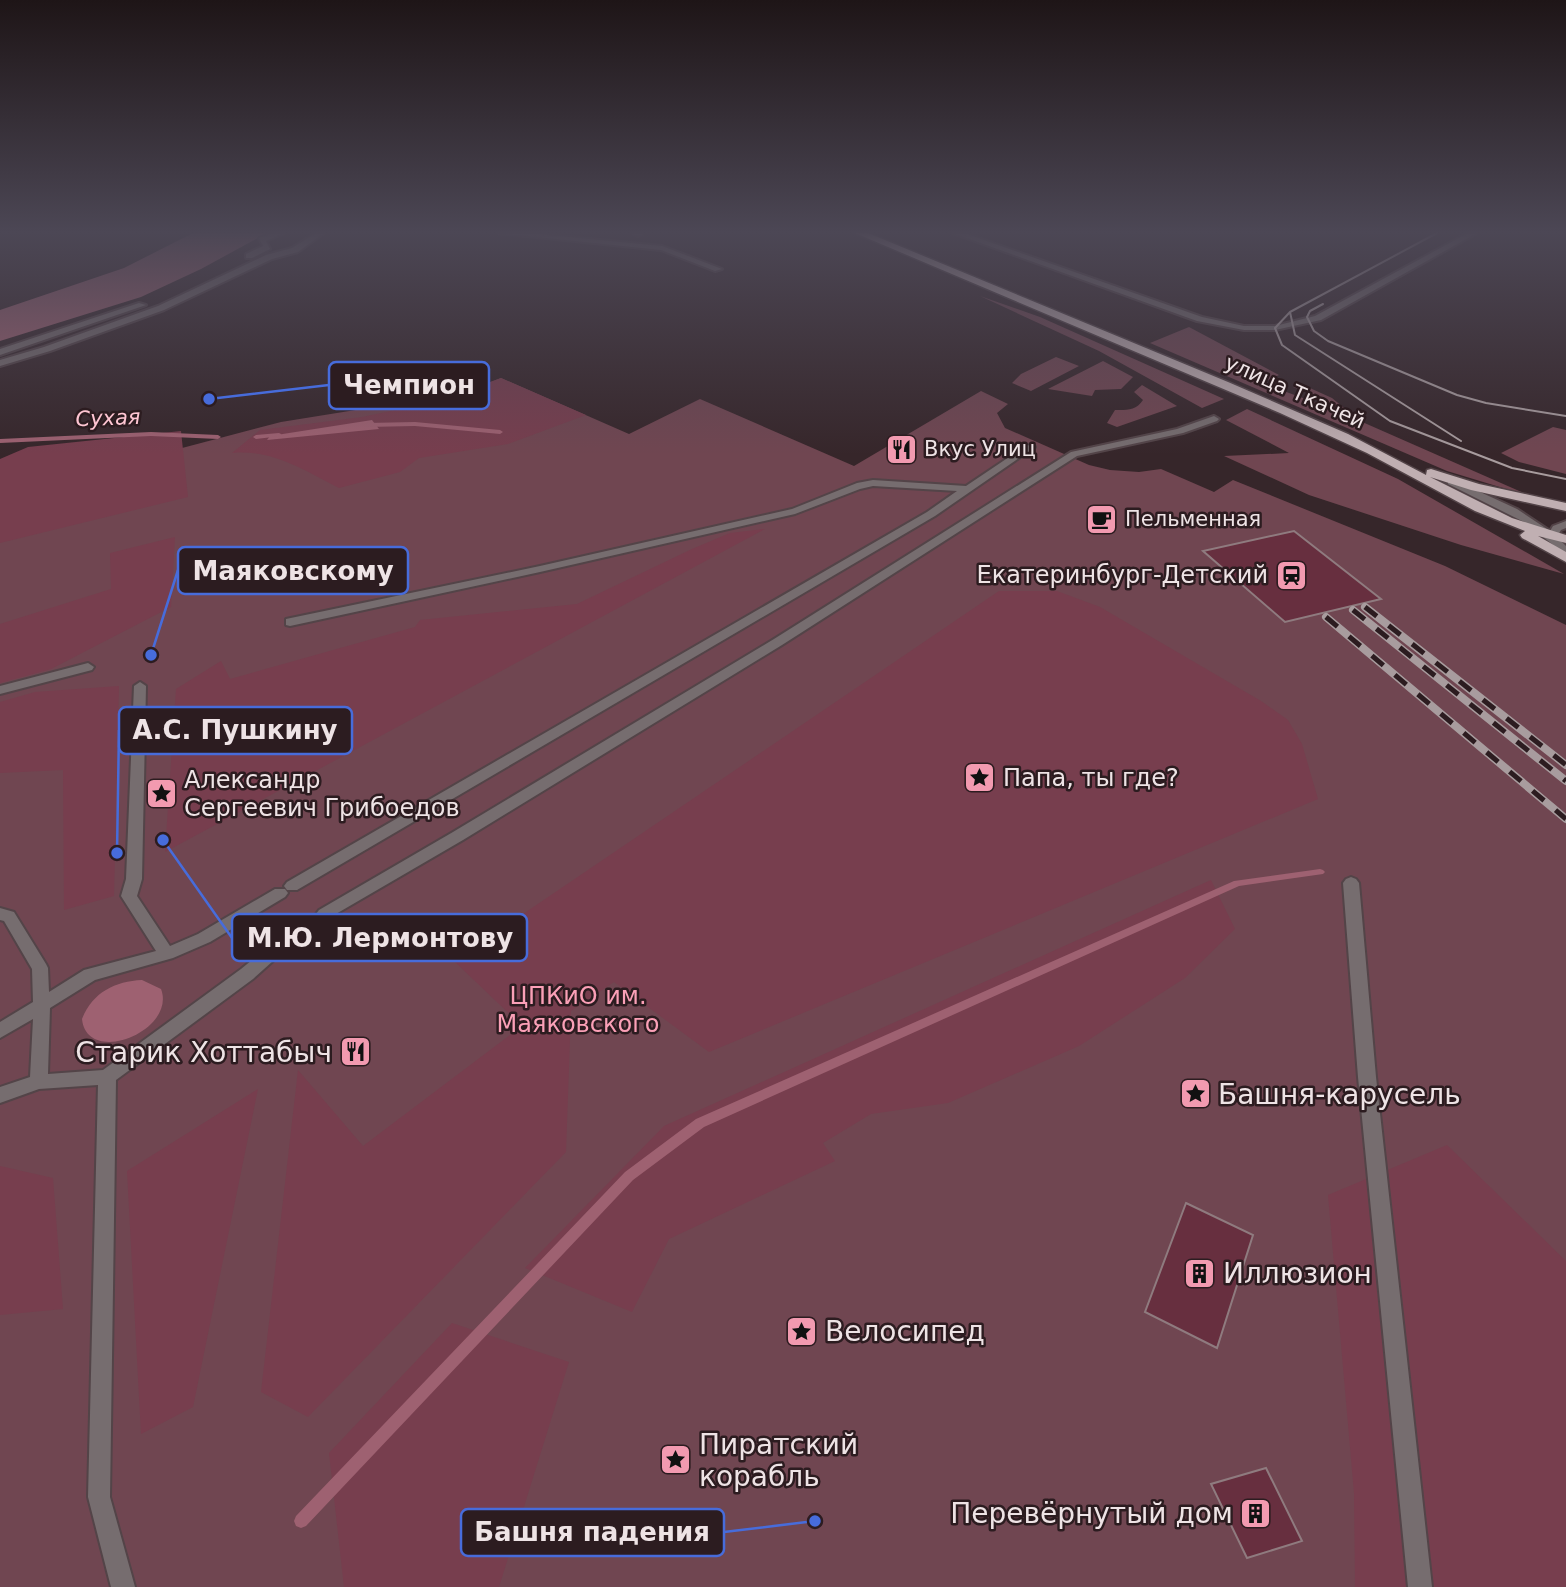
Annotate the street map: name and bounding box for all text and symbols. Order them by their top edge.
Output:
street label: улица Ткачей [1221,350,1369,434]
callout: Чемпион [329,362,489,409]
text: Чемпион [343,370,475,400]
water label: Сухая [75,405,141,431]
restaurant icon: Вкус Улиц [884,432,918,466]
place label: Вкус Улиц [924,437,1036,461]
cafe icon: Пельменная [1085,502,1119,536]
place label: Пельменная [1125,507,1261,531]
callout: Маяковскому [178,547,408,594]
text: Маяковскому [192,556,394,586]
station icon: Екатеринбург-Детский [1274,558,1308,592]
place label: Екатеринбург-Детский [976,561,1268,589]
callout: А.С. Пушкину [119,707,352,754]
text: А.С. Пушкину [132,715,338,745]
place icon: Папа, ты где? [963,761,997,795]
place label: Папа, ты где? [1003,764,1179,792]
place label: Александр Сергеевич Грибоедов [184,766,460,822]
place icon: Александр Сергеевич Грибоедов [144,777,178,811]
callout: М.Ю. Лермонтову [232,914,527,961]
text: М.Ю. Лермонтову [247,923,513,953]
park label: ЦПКиО им. Маяковского [497,982,659,1038]
restaurant icon: Старик Хоттабыч [338,1035,372,1069]
place label: Старик Хоттабыч [75,1036,332,1069]
place icon: Башня-карусель [1178,1077,1212,1111]
place label: Башня-карусель [1218,1078,1461,1111]
building icon: Иллюзион [1183,1256,1217,1290]
place label: Иллюзион [1223,1257,1372,1290]
place icon: Велосипед [785,1314,819,1348]
place label: Велосипед [825,1315,985,1348]
place label: Пиратский корабль [699,1428,858,1493]
place icon: Пиратский корабль [659,1443,693,1477]
building icon: Перевёрнутый дом [1239,1496,1273,1530]
place label: Перевёрнутый дом [950,1497,1233,1530]
callout: Башня падения [461,1509,724,1556]
text: Башня падения [474,1517,710,1547]

